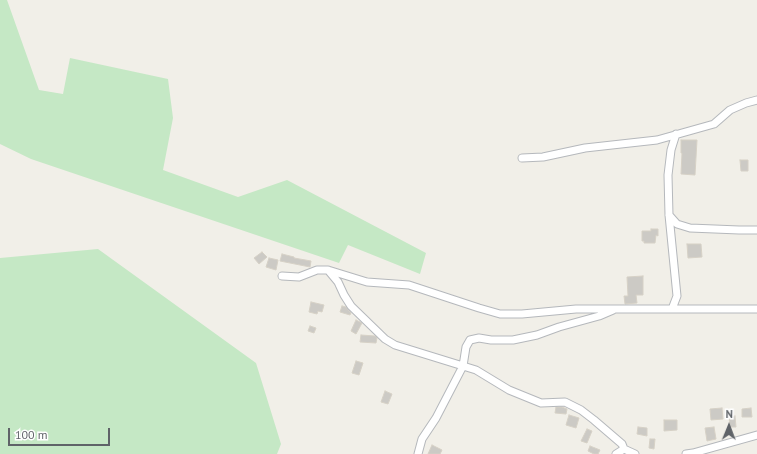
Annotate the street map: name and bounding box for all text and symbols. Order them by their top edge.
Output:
north arrow [709,406,749,446]
text: N [725,407,733,421]
scale bar [10,420,112,446]
text: 100 m [15,427,48,442]

